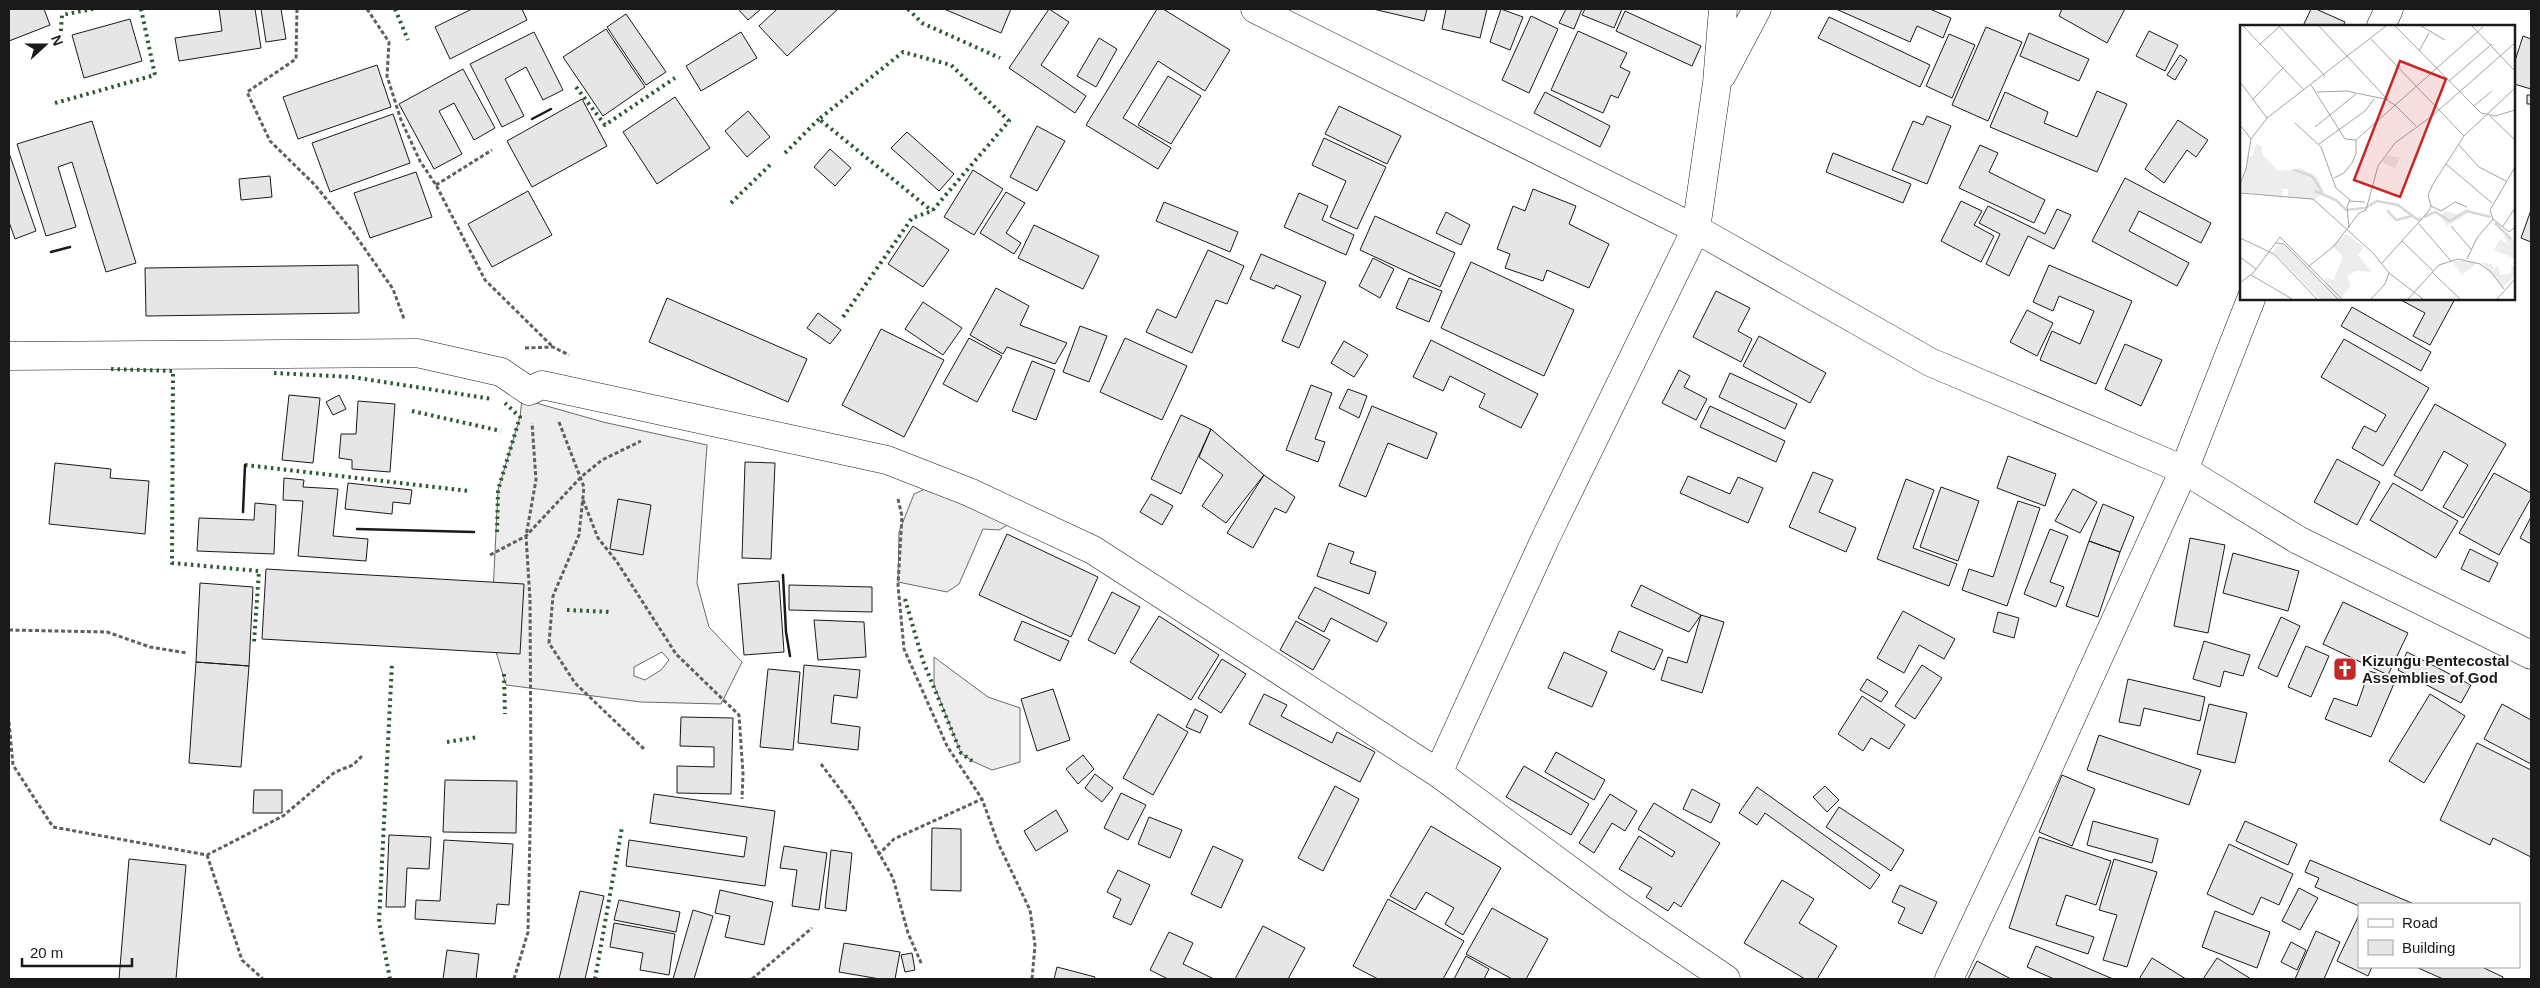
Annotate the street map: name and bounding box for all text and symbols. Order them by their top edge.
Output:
north arrow [20,20,70,70]
inset map [2240,25,2515,300]
text: N [48,33,66,48]
place label: Kizungu Pentecostal Assemblies of God [2362,652,2510,686]
church icon: Kizungu Pentecostal Assemblies of God [2332,656,2358,682]
legend [2358,903,2520,968]
text: Road [2402,914,2438,931]
scale bar [22,936,132,968]
text: Building [2402,939,2455,956]
text: 20 m [30,944,63,961]

